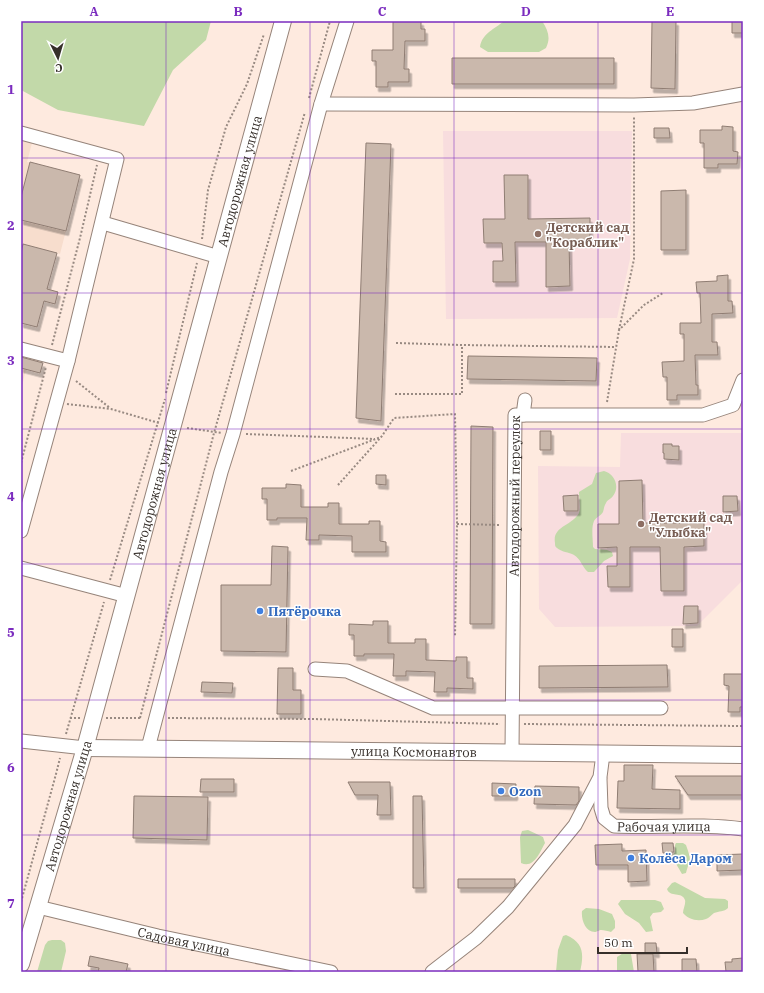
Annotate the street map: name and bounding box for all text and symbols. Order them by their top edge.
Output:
text: A [89,3,99,20]
text: B [233,3,243,20]
text: C [378,3,387,20]
text: D [521,3,531,20]
text: E [666,3,674,20]
north arrow [38,38,78,78]
text: С [55,61,63,75]
text: 1 [7,81,15,98]
street label: Автодорожная улица [213,113,265,249]
text: 2 [7,217,15,234]
place label: Детский сад "Кораблик" [546,219,630,251]
marker: Детский сад "Кораблик" [533,229,543,239]
text: 3 [7,352,15,369]
street label: Автодорожный переулок [505,415,524,577]
street label: Автодорожная улица [128,426,180,561]
text: 4 [7,488,15,505]
place label: Детский сад "Улыбка" [649,509,733,541]
marker: Детский сад "Улыбка" [636,519,646,529]
place label: Пятёрочка [268,603,342,620]
marker: Пятёрочка [255,606,265,616]
text: 5 [7,624,15,641]
street label: Автодорожная улица [40,738,95,873]
street label: улица Космонавтов [351,742,477,761]
text: 6 [7,759,15,776]
place label: Ozon [509,783,542,800]
marker: Ozon [496,786,506,796]
street label: Рабочая улица [617,817,711,835]
place label: Колёса Даром [639,850,732,867]
marker: Колёса Даром [626,853,636,863]
text: 7 [7,895,15,912]
street label: Садовая улица [136,923,232,959]
scale bar [598,929,687,955]
text: 50 m [604,935,633,950]

